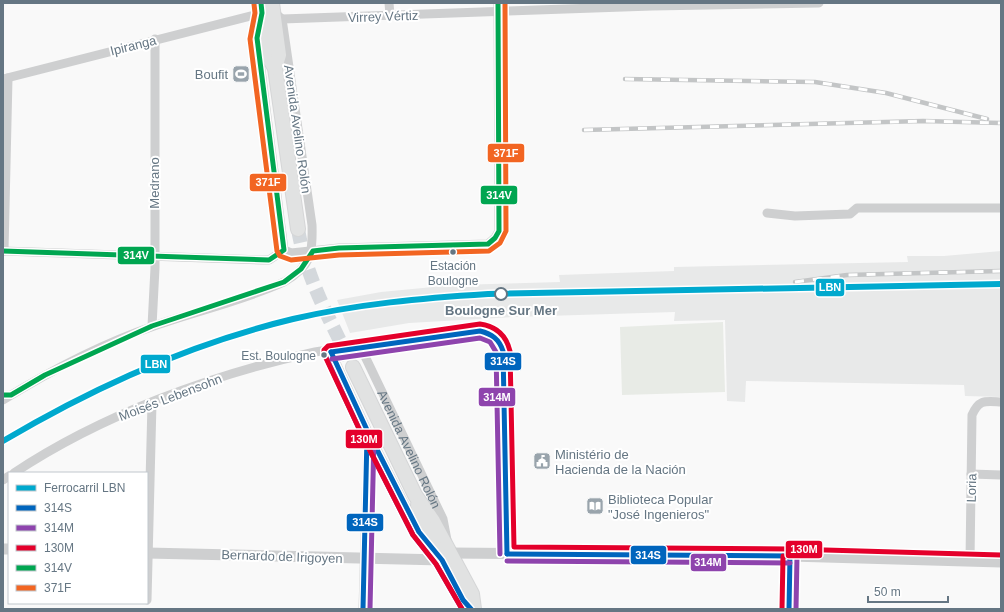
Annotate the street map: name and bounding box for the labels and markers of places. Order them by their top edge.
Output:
sports icon: Boufit [231,64,251,84]
place label: Boufit [195,67,228,82]
marker: Estación Boulogne [448,247,458,257]
place label: Estación Boulogne [428,259,479,288]
marker: Boulogne Sur Mer [494,287,508,301]
place label: Boulogne Sur Mer [445,303,557,318]
place label: Est. Boulogne [241,349,316,363]
marker: Est. Boulogne [319,350,329,360]
place label: Ministério de Hacienda de la Nación [555,447,686,477]
public building icon: Ministério de Hacienda de la Nación [532,451,552,471]
place label: Biblioteca Popular "José Ingenieros" [608,492,713,522]
library icon: Biblioteca Popular "José Ingenieros" [585,496,605,516]

